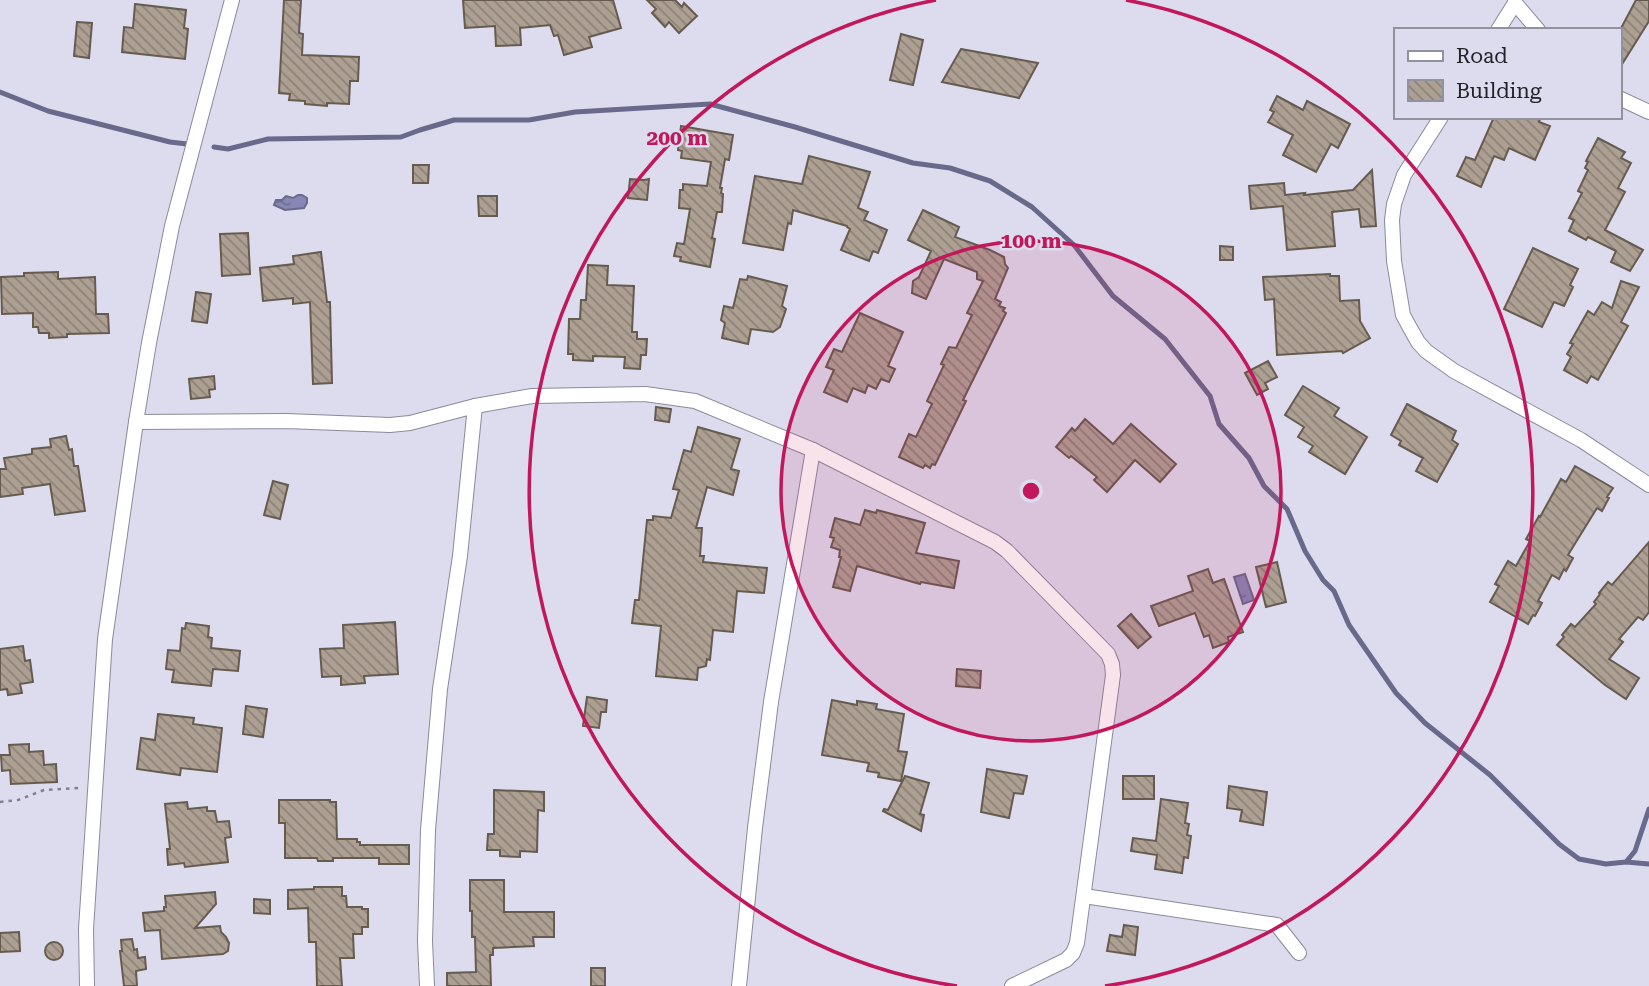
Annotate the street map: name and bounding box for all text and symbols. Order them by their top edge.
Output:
legend [1394,28,1621,119]
text: Road [1456,44,1508,68]
text: Building [1456,79,1542,103]
text: 200 m [647,126,707,150]
text: 100 m [1001,229,1061,253]
centre of rings [1019,479,1043,503]

